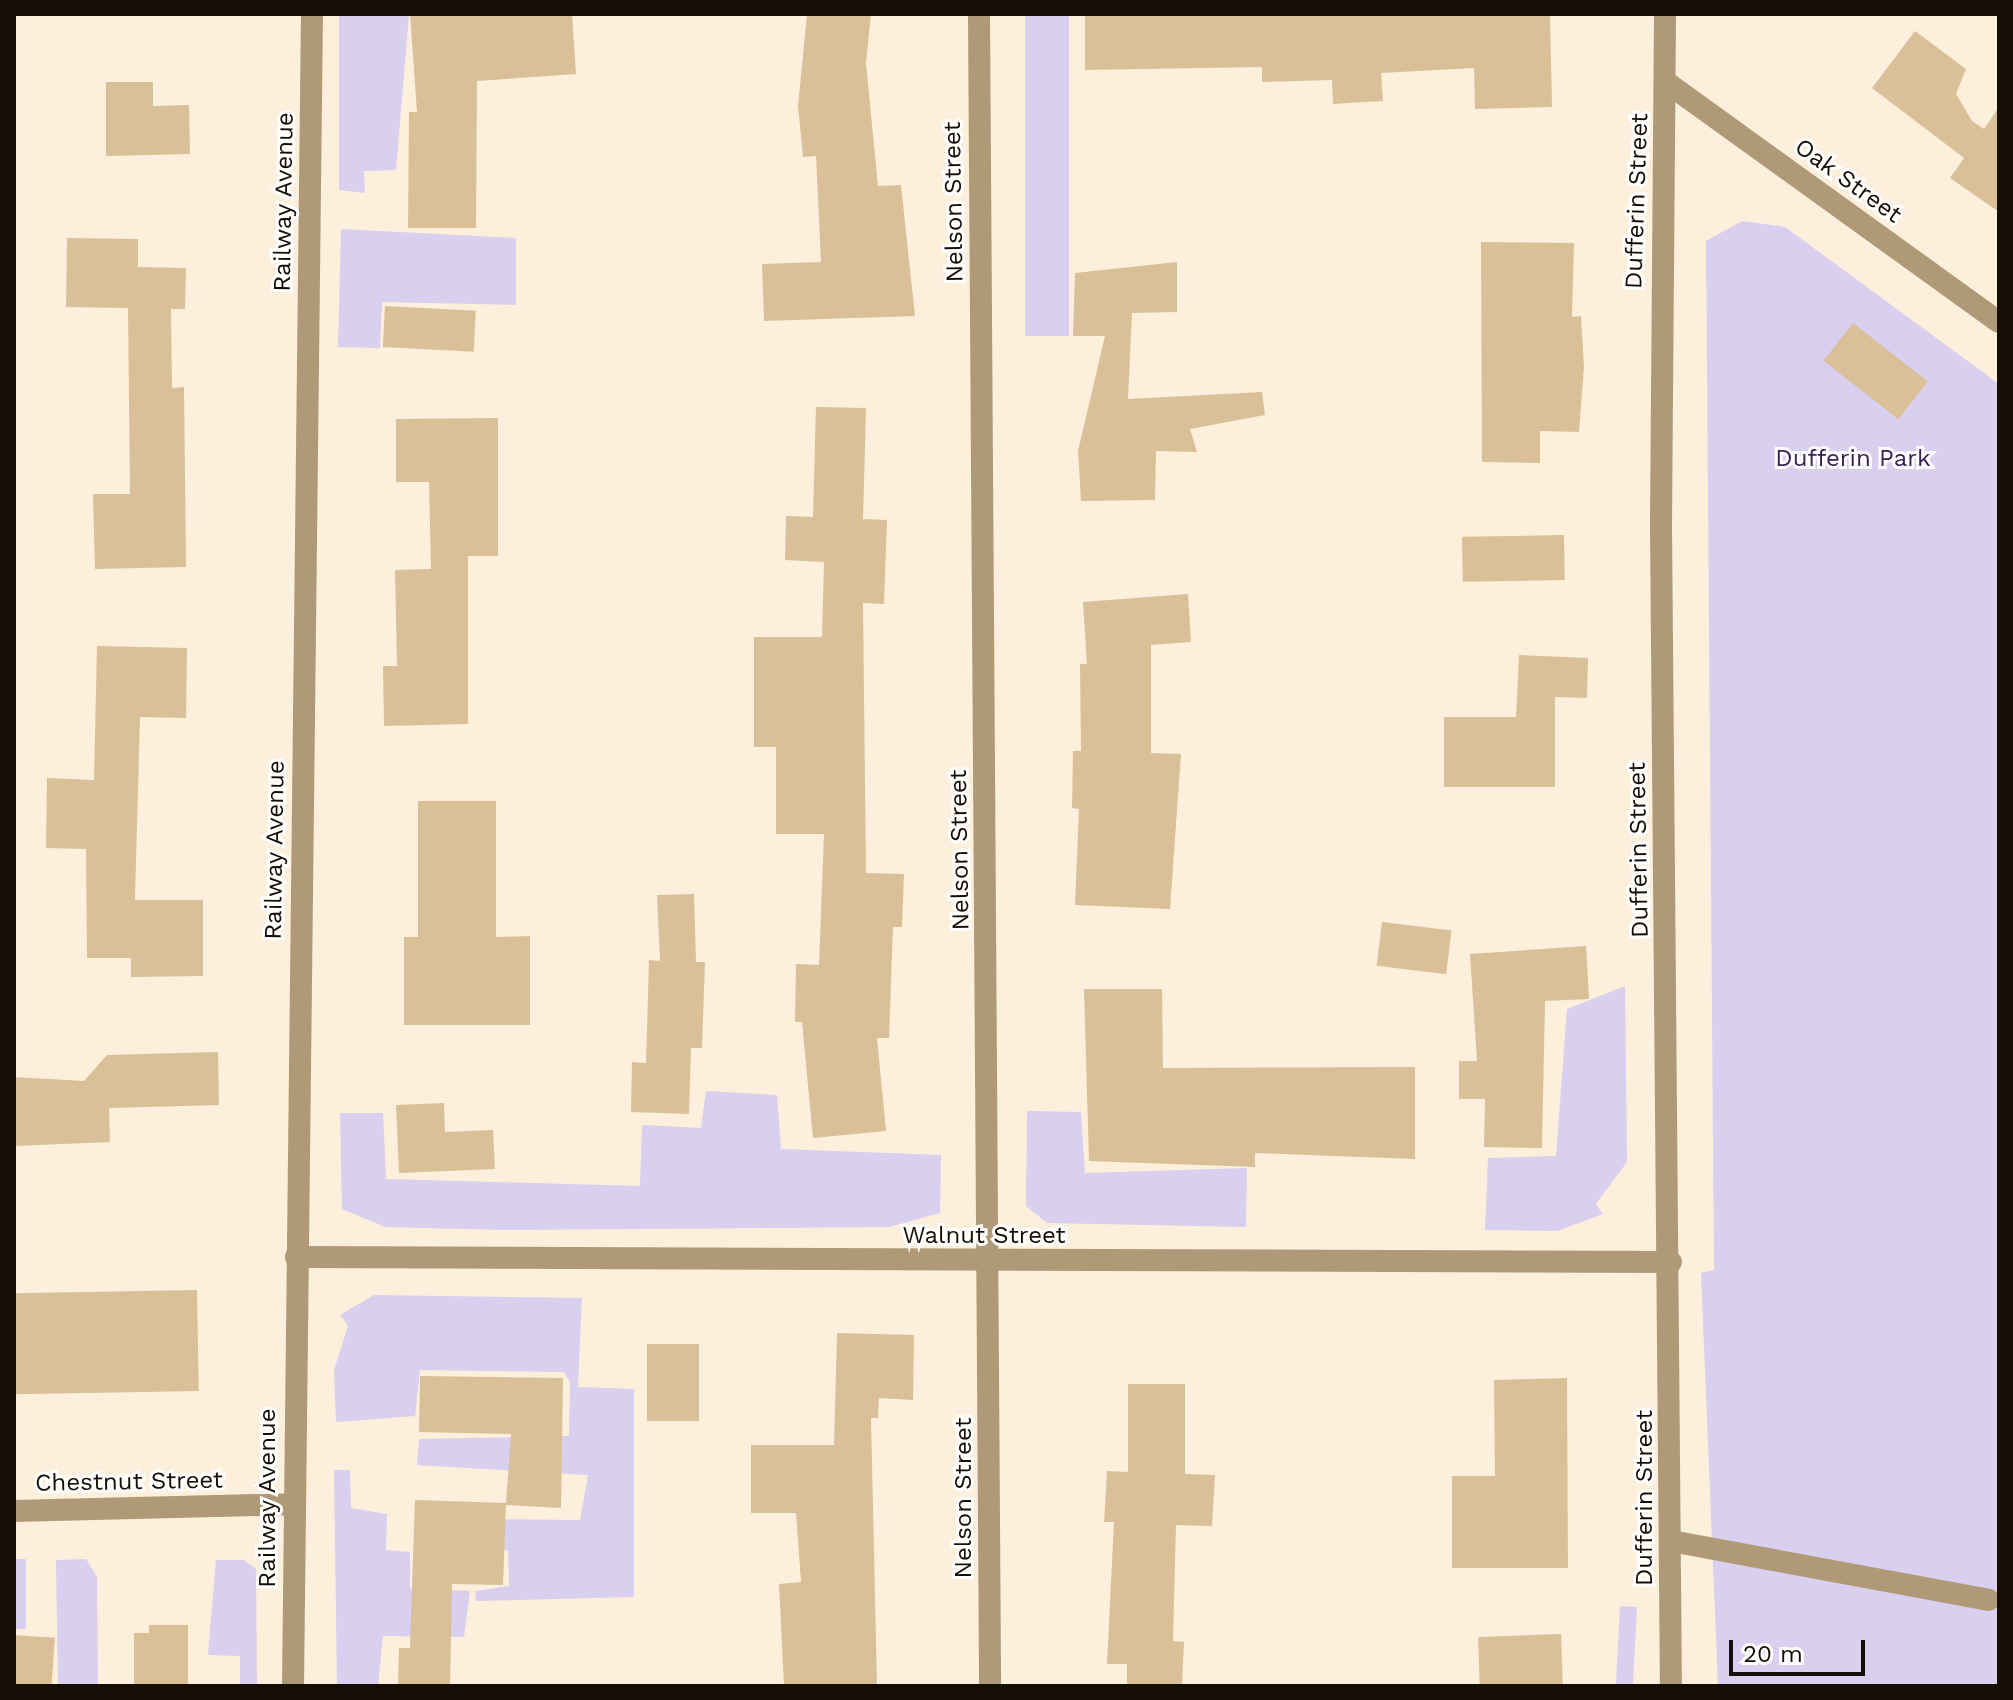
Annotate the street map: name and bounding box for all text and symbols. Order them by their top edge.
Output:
street label: Railway Avenue [268,111,300,293]
street label: Dufferin Street [1620,113,1654,289]
street label: Nelson Street [938,121,970,283]
street label: Oak Street [1789,132,1907,230]
park label: Dufferin Park [1775,445,1931,473]
street label: Railway Avenue [259,759,291,941]
street label: Dufferin Street [1623,762,1655,938]
street label: Nelson Street [944,769,976,931]
street label: Walnut Street [902,1222,1066,1250]
street label: Railway Avenue [254,1407,282,1589]
street label: Dufferin Street [1631,1410,1659,1586]
street label: Nelson Street [950,1418,978,1578]
street label: Chestnut Street [35,1466,223,1498]
scale bar [1733,1624,1869,1674]
text: 20 m [1743,1640,1803,1668]

